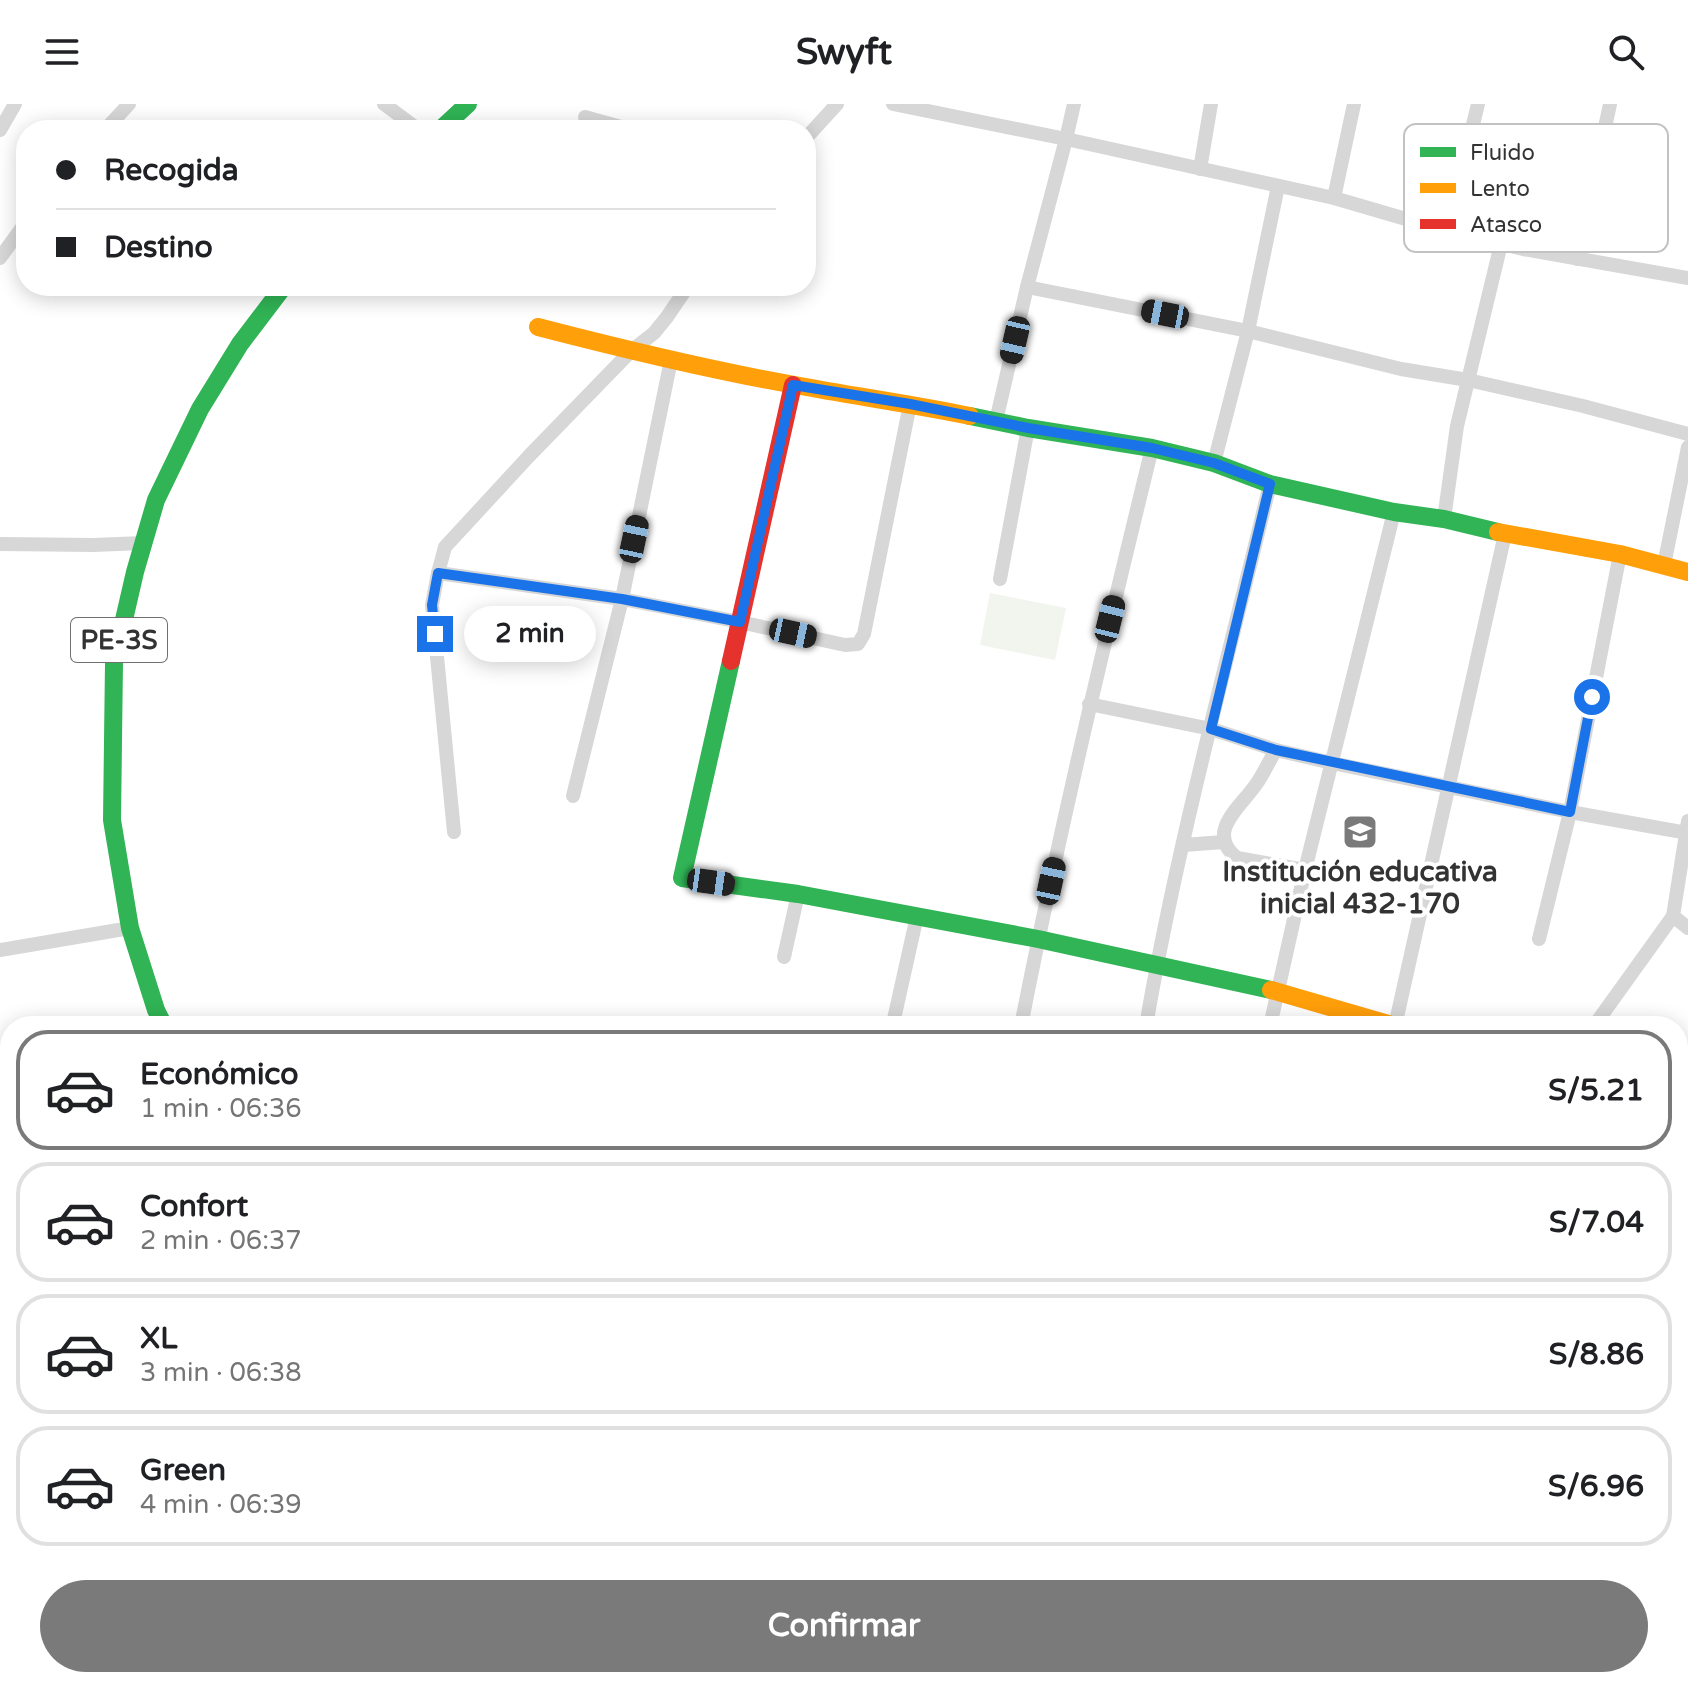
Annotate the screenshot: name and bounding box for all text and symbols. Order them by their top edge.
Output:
icon: menu [40,30,84,74]
icon: search [1604,30,1648,74]
text: Swyft [796,31,892,74]
legend [1404,124,1668,252]
text: Fluido [1470,140,1535,166]
text: Recogida [104,152,239,189]
text: Lento [1470,176,1530,202]
text: Atasco [1470,212,1542,238]
text: Destino [104,229,213,266]
car [1139,298,1191,330]
car [998,314,1032,366]
car [617,513,651,565]
car [1093,593,1127,645]
callout: 2 min [463,606,595,662]
route end [417,616,453,652]
car [767,616,819,650]
road number: PE-3S [71,618,167,662]
text: 2 min [495,618,565,649]
route start [1574,679,1610,715]
school or university icon: Institución educativa inicial 432-170 [1341,813,1379,851]
car [1034,855,1068,907]
place label: Institución educativa inicial 432-170 [1222,855,1498,921]
car [686,867,736,897]
icon: car [44,1054,116,1126]
text: Económico [140,1056,298,1093]
text: S/5.21 [1548,1072,1644,1109]
text: 1 min · 06:36 [140,1093,302,1124]
icon: car [44,1186,116,1258]
text: Confort [140,1188,248,1225]
text: S/7.04 [1549,1204,1644,1241]
text: 2 min · 06:37 [140,1225,302,1256]
icon: car [44,1318,116,1390]
text: XL [140,1320,177,1357]
text: S/8.86 [1549,1336,1644,1373]
text: 3 min · 06:38 [140,1357,302,1388]
icon: car [44,1450,116,1522]
text: Green [140,1452,226,1489]
text: S/6.96 [1548,1468,1644,1505]
text: 4 min · 06:39 [140,1489,302,1520]
button: Confirmar [40,1580,1648,1672]

